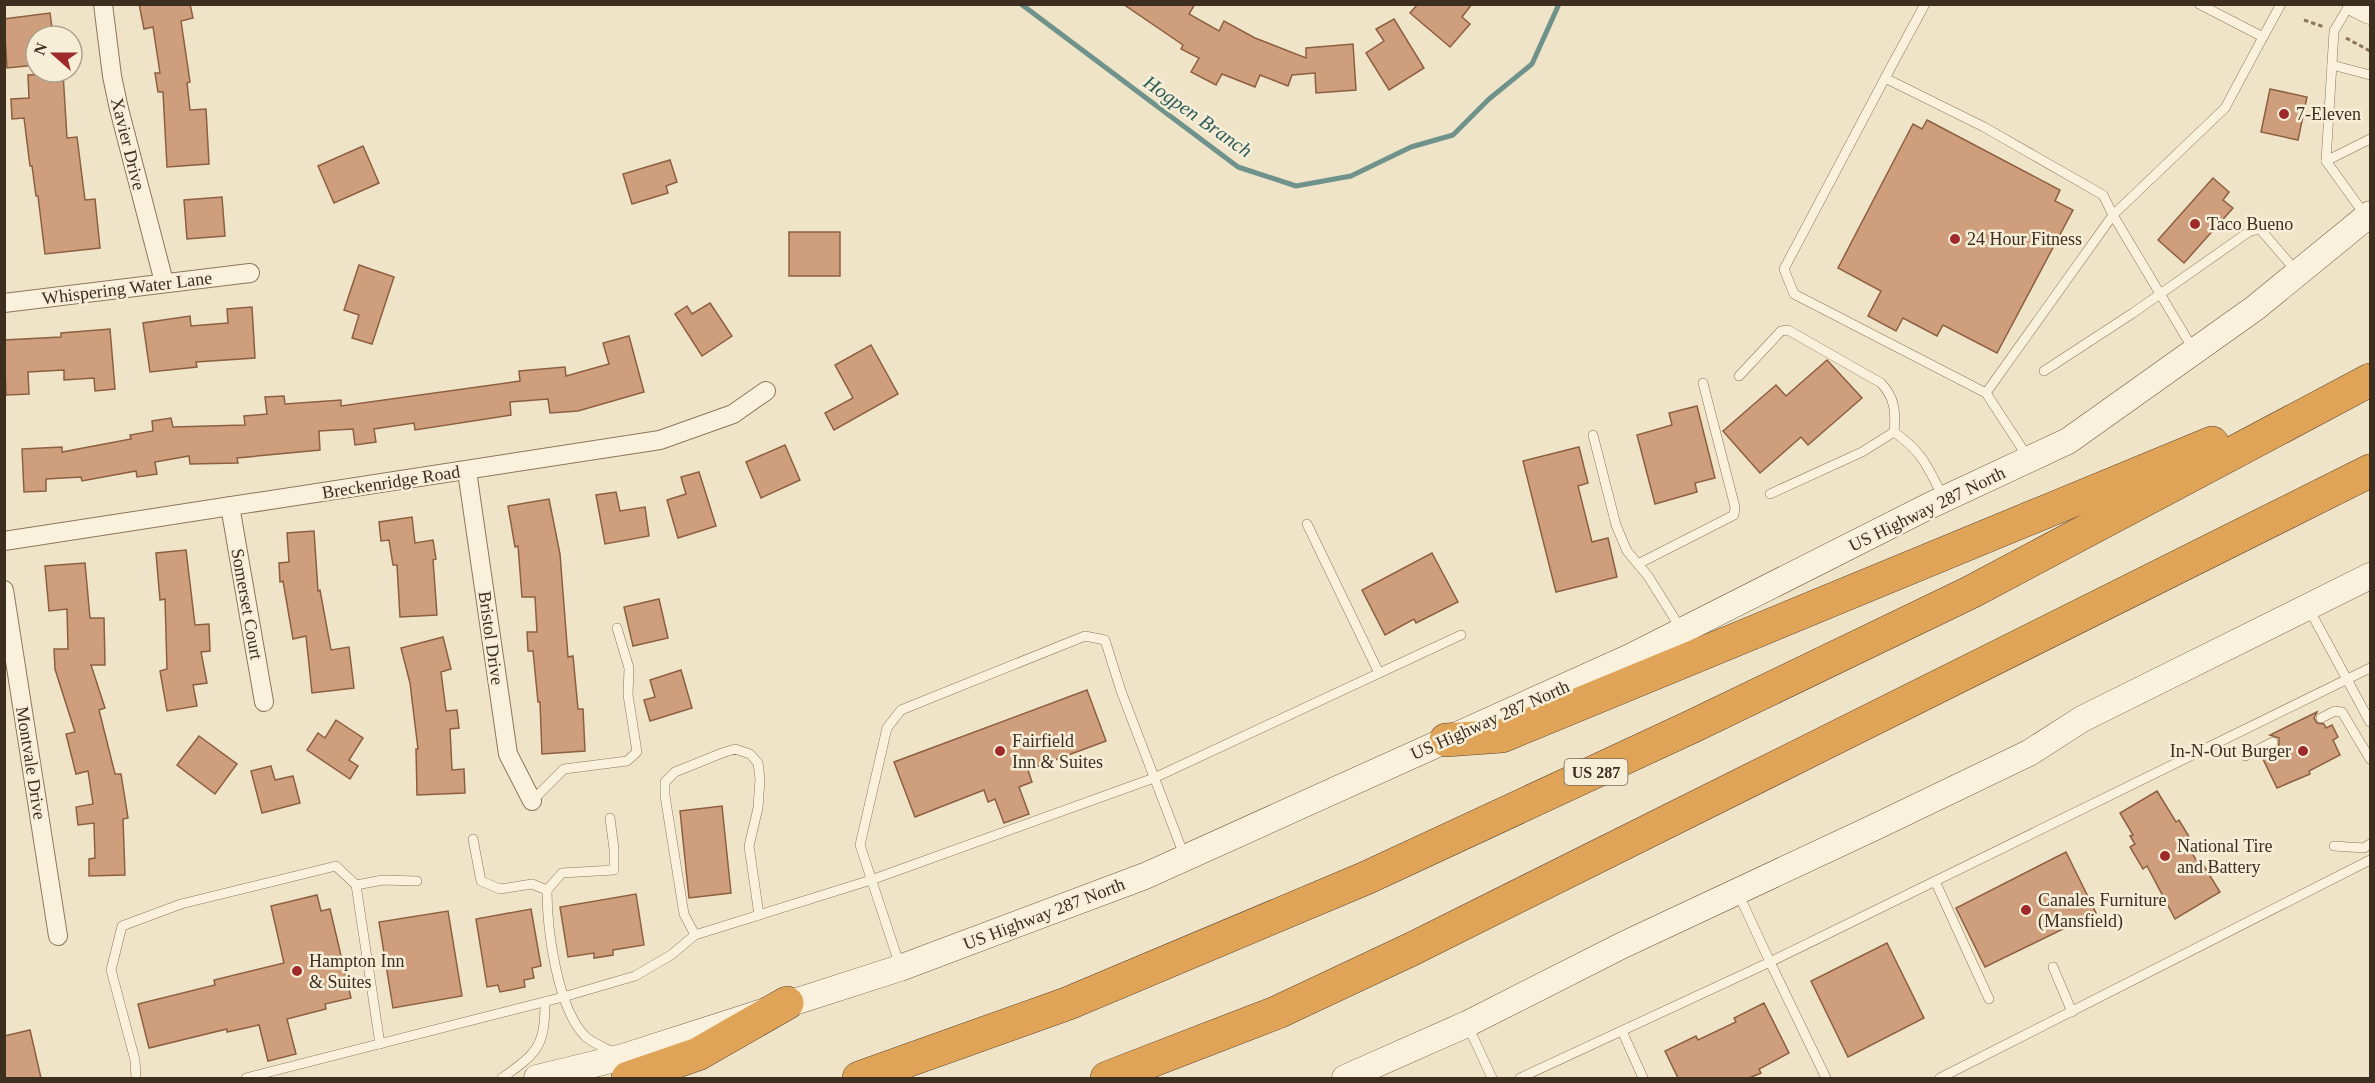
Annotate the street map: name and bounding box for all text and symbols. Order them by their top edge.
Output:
north arrow [24,24,84,84]
text: N [30,40,51,57]
water label: Hogpen Branch [1138,70,1256,162]
street label: Xavier Drive [107,96,149,192]
place label: 7-Eleven [2296,104,2361,124]
marker: 7-Eleven [2277,107,2291,121]
place label: Taco Bueno [2207,214,2293,234]
marker: Taco Bueno [2188,217,2202,231]
place label: 24 Hour Fitness [1967,229,2082,249]
marker: 24 Hour Fitness [1948,232,1962,246]
street label: Whispering Water Lane [41,268,213,308]
street label: Breckenridge Road [321,461,461,503]
street label: US Highway 287 North [1846,462,2008,556]
street label: Somerset Court [227,547,267,661]
street label: Bristol Drive [475,590,507,686]
street label: US Highway 287 North [1408,676,1572,764]
street label: Montvale Drive [12,705,50,821]
place label: Fairfield Inn & Suites [1012,731,1103,772]
place label: In-N-Out Burger [2170,741,2291,761]
marker: Fairfield Inn & Suites [993,744,1007,758]
marker: In-N-Out Burger [2296,744,2310,758]
road number: US 287 [1564,759,1628,785]
place label: National Tire and Battery [2177,836,2273,877]
marker: National Tire and Battery [2158,849,2172,863]
street label: US Highway 287 North [960,874,1128,954]
place label: Canales Furniture (Mansfield) [2038,890,2166,932]
marker: Canales Furniture (Mansfield) [2019,903,2033,917]
place label: Hampton Inn & Suites [309,951,404,992]
marker: Hampton Inn & Suites [290,964,304,978]

